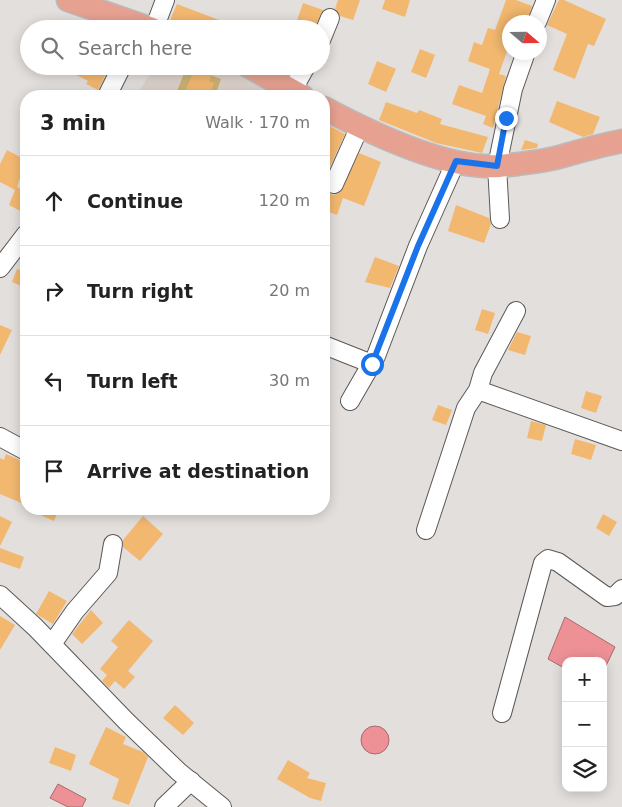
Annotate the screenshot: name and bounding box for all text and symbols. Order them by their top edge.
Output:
north arrow [502,15,547,60]
search box [20,20,330,75]
icon: search [38,34,66,62]
text: Search here [78,37,192,59]
route end [495,107,518,130]
text: 3 min [40,111,106,135]
text: Walk · 170 m [205,113,310,132]
icon: ahead [40,187,68,215]
text: Continue [87,190,183,212]
text: 120 m [259,191,310,210]
icon: right [40,277,68,305]
text: Turn right [87,280,193,302]
text: 20 m [269,281,310,300]
route start [361,353,384,376]
icon: left [40,367,68,395]
text: Turn left [87,370,178,392]
text: 30 m [269,371,310,390]
icon: arrive [40,457,68,485]
text: Arrive at destination [87,460,309,482]
map controls [562,657,607,792]
button: + [562,657,607,702]
button: − [562,702,607,747]
button: layers [562,747,607,792]

